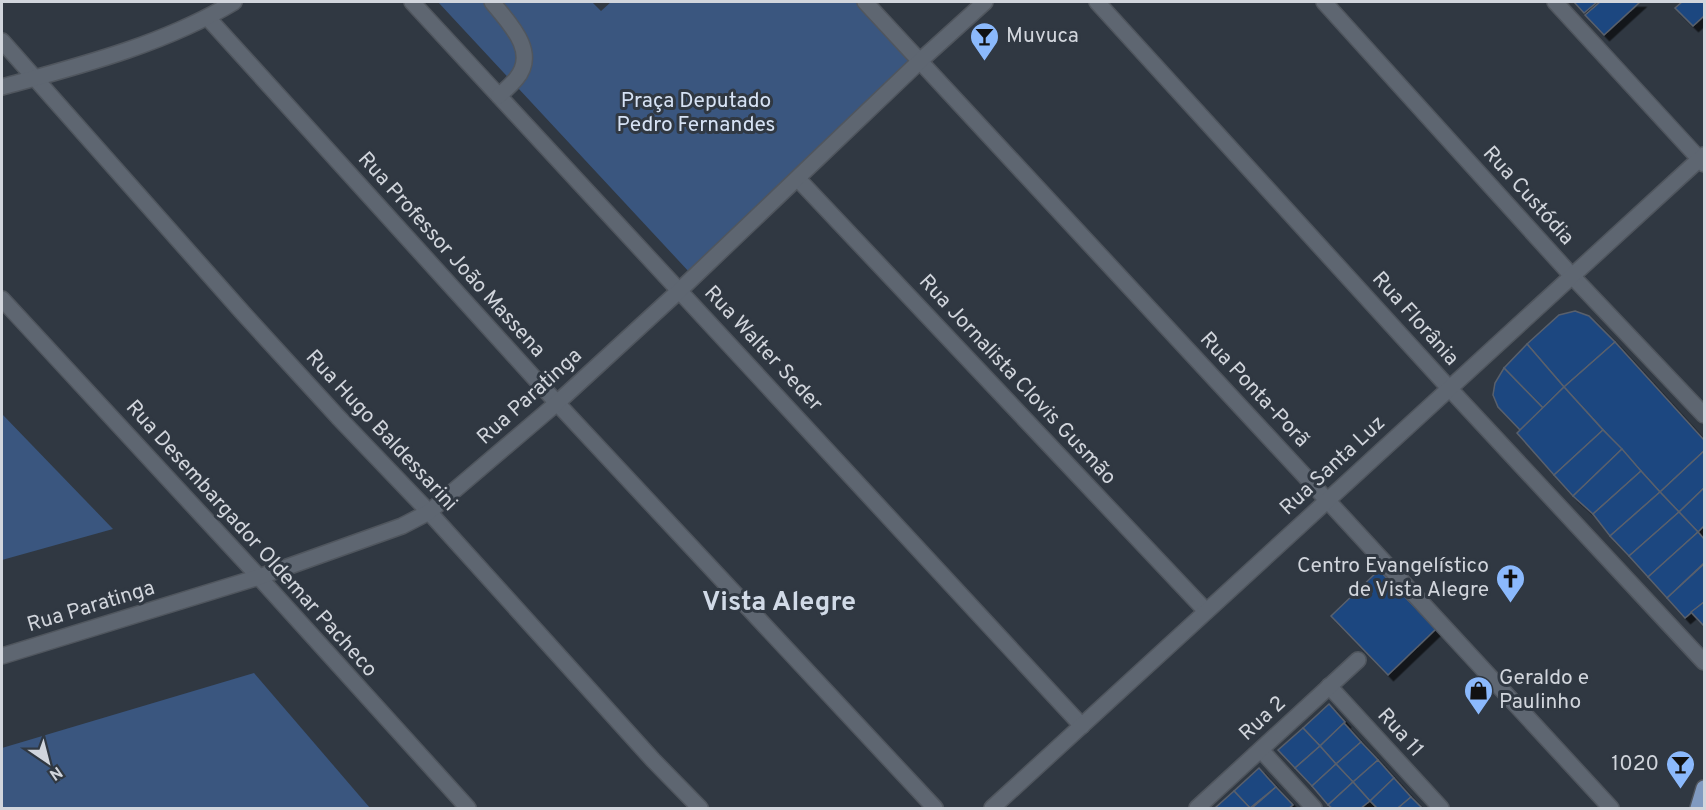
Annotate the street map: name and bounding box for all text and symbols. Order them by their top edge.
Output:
bar icon: Muvuca [969,20,1001,62]
place label: Muvuca [1006,23,1079,50]
park label: Praça Deputado Pedro Fernandes [617,88,775,139]
street label: Rua Custódia [1476,141,1580,251]
street label: Rua Professor João Massena [351,146,551,364]
street label: Rua Florânia [1366,266,1464,372]
street label: Rua Jornalista Clovis Gusmão [912,269,1122,491]
street label: Rua Walter Seder [698,280,828,418]
street label: Rua Ponta-Porã [1193,326,1315,454]
street label: Rua Paratinga [472,343,588,451]
street label: Rua Hugo Baldessarini [299,345,463,517]
street label: Rua Desembargador Oldemar Pacheco [119,395,383,683]
street label: Rua Santa Luz [1274,410,1392,522]
place label: Centro Evangelístico de Vista Alegre [1297,553,1489,604]
church icon: Centro Evangelístico de Vista Alegre [1494,562,1526,604]
street label: Rua Paratinga [24,575,158,639]
district label: Vista Alegre [702,586,856,620]
place label: Geraldo e Paulinho [1499,665,1589,716]
shop icon: Geraldo e Paulinho [1462,674,1494,716]
street label: Rua 2 [1234,691,1292,747]
street label: Rua 11 [1371,703,1429,763]
north arrow [18,732,78,792]
bar icon: 1020 [1664,748,1696,790]
place label: 1020 [1611,751,1659,778]
text: N [45,761,66,784]

